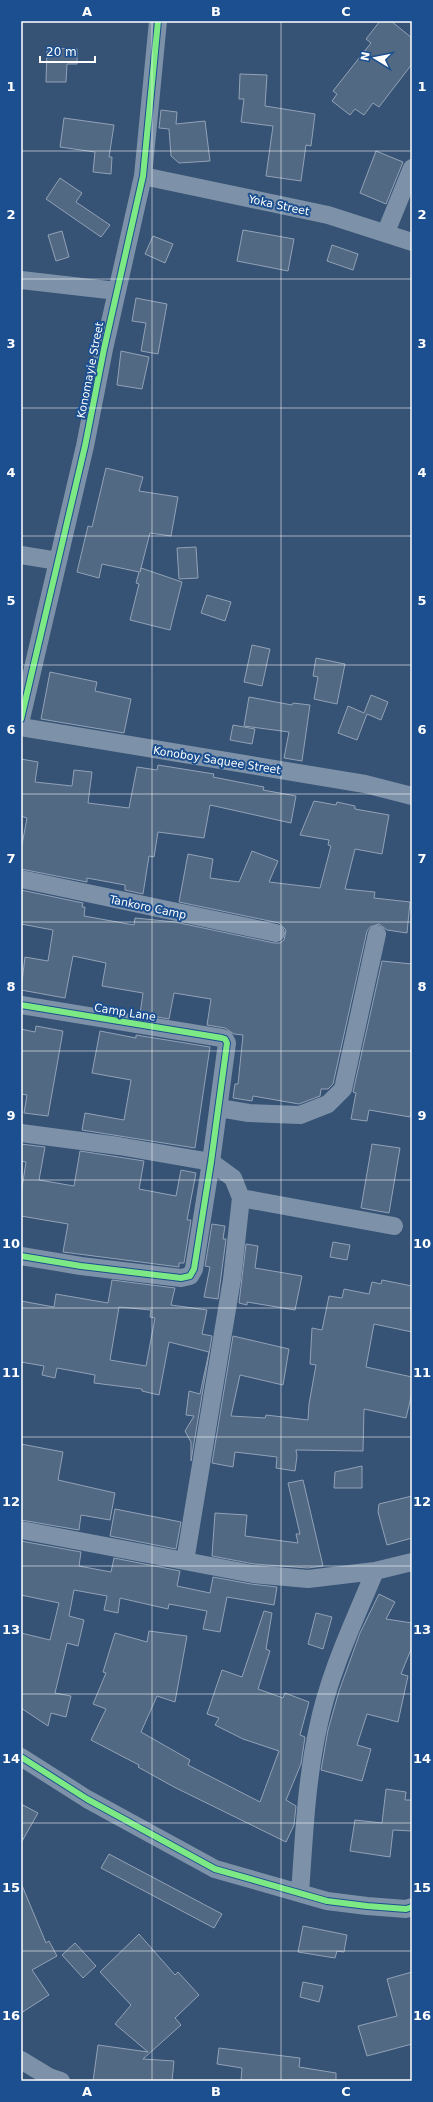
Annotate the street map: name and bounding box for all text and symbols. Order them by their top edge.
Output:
text: A [82,4,92,19]
text: B [211,4,221,19]
text: C [341,4,351,19]
scale bar [40,38,95,64]
north arrow [355,38,395,78]
text: 20 m [46,45,77,59]
text: N [358,51,373,62]
text: 1 [6,79,16,94]
text: 1 [417,79,427,94]
street label: Yoka Street [246,192,311,218]
text: 2 [6,207,16,222]
text: 2 [417,207,427,222]
street label: Konomayie Street [75,320,106,419]
text: 3 [6,336,16,351]
text: 3 [417,336,427,351]
text: 4 [6,465,16,480]
text: 4 [417,465,427,480]
text: 5 [6,593,16,608]
text: 5 [417,593,427,608]
text: 6 [6,722,16,737]
text: 6 [417,722,427,737]
street label: Konoboy Saquee Street [152,744,282,777]
text: 7 [6,851,16,866]
text: 7 [417,851,427,866]
street label: Tankoro Camp [107,893,187,922]
text: 8 [6,979,16,994]
text: 8 [417,979,427,994]
street label: Camp Lane [93,1001,157,1024]
text: 9 [6,1108,16,1123]
text: 9 [417,1108,427,1123]
text: 10 [2,1236,20,1251]
text: 10 [413,1236,431,1251]
text: 11 [2,1365,20,1380]
text: 11 [413,1365,431,1380]
text: 12 [2,1494,20,1509]
text: 12 [413,1494,431,1509]
text: 13 [2,1622,20,1637]
text: 13 [413,1622,431,1637]
text: 14 [2,1751,20,1766]
text: 14 [413,1751,431,1766]
text: 15 [2,1880,20,1895]
text: 15 [413,1880,431,1895]
text: 16 [2,2008,20,2023]
text: 16 [413,2008,431,2023]
text: A [82,2084,92,2099]
text: B [211,2084,221,2099]
text: C [341,2084,351,2099]

